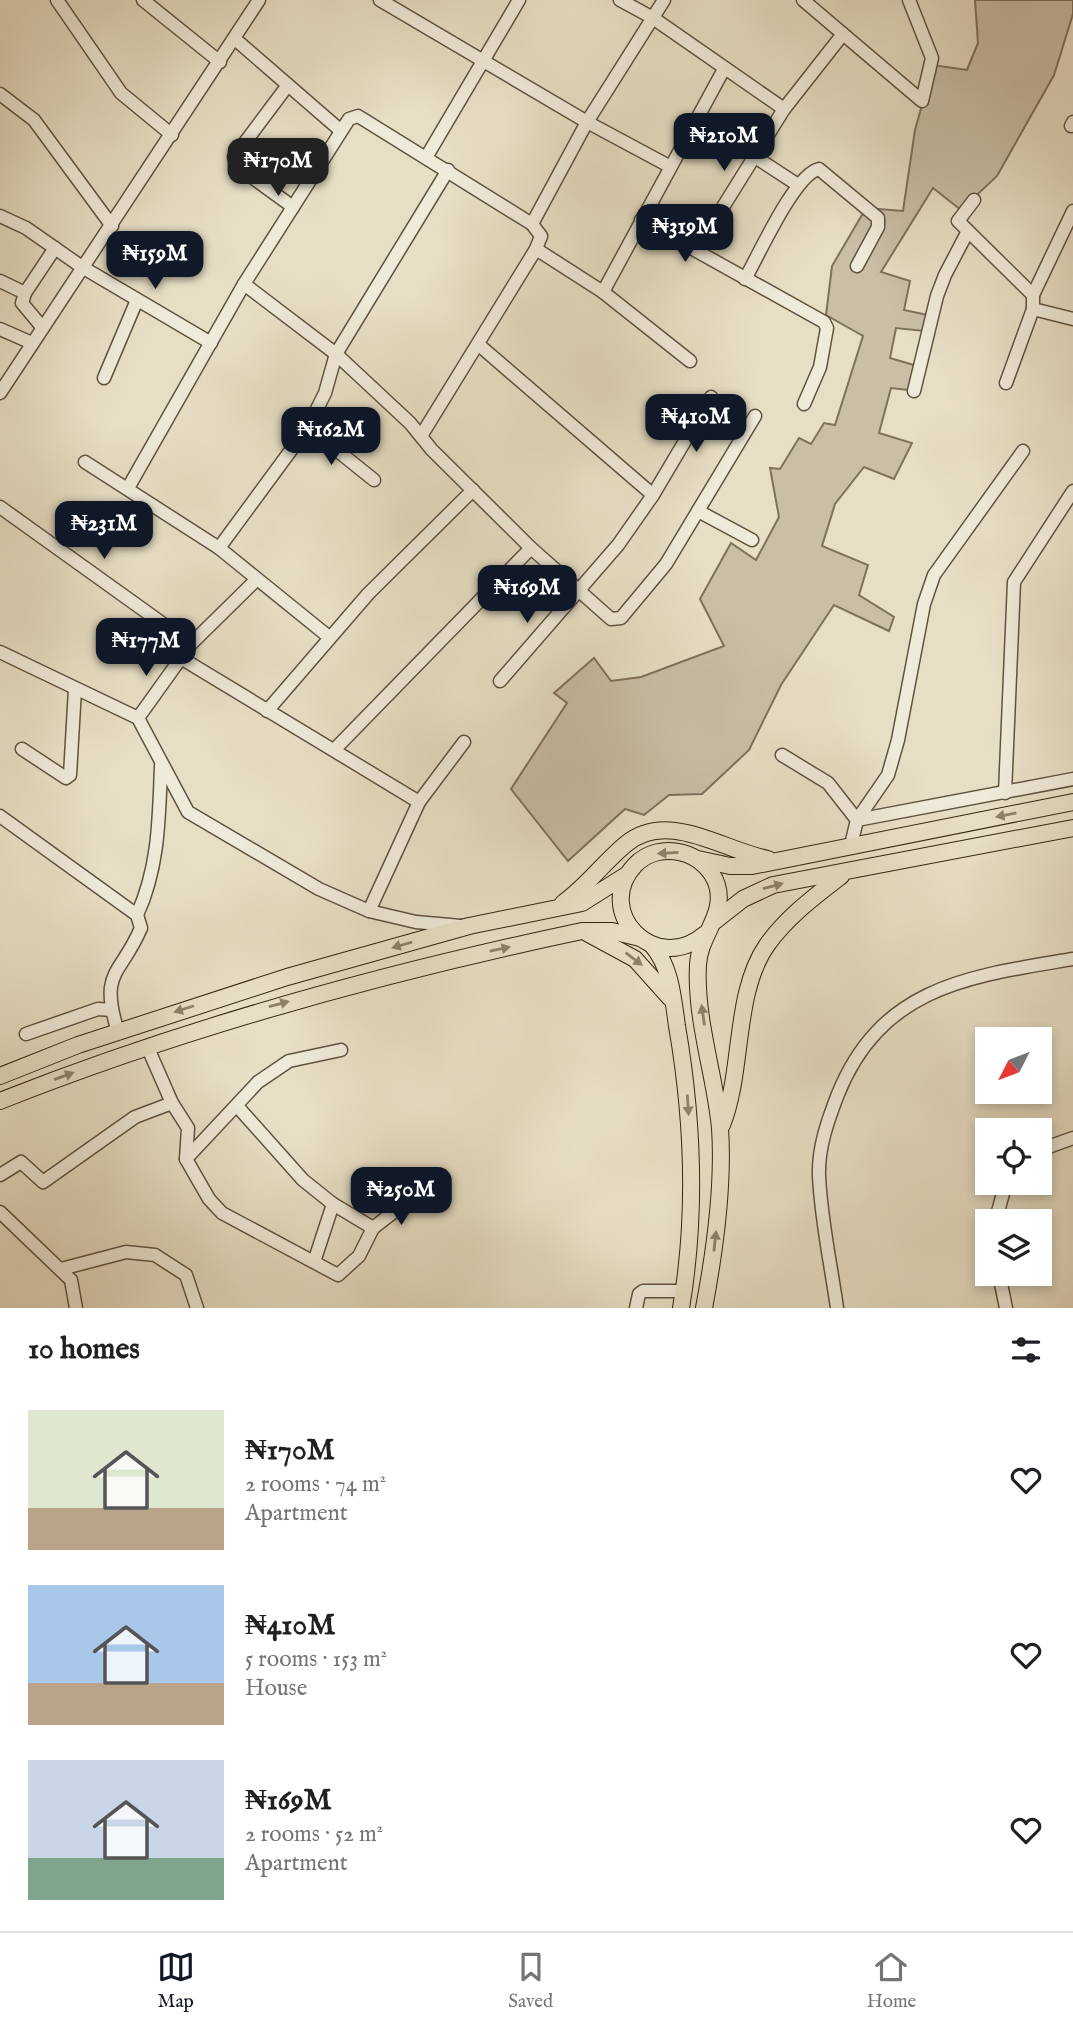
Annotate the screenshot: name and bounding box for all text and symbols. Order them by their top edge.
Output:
pin: ₦210M [675,114,773,173]
text: ₦210M [690,121,758,150]
pin: ₦170M [229,138,327,198]
text: ₦170M [244,146,312,175]
pin: ₦319M [636,204,734,264]
text: ₦319M [652,212,718,241]
pin: ₦159M [106,232,204,291]
text: ₦159M [122,239,188,268]
pin: ₦410M [647,394,745,454]
text: ₦410M [661,402,731,431]
pin: ₦162M [282,407,380,467]
text: ₦162M [297,415,365,444]
pin: ₦231M [55,502,153,561]
text: ₦231M [71,509,137,538]
pin: ₦169M [478,566,576,625]
text: ₦169M [494,573,560,602]
pin: ₦177M [97,618,195,678]
text: ₦177M [112,626,180,655]
one-way arrow [995,810,1017,821]
one-way arrow [657,847,679,858]
one-way arrow [763,881,784,891]
one-way arrow [391,940,413,951]
one-way arrow [489,943,511,954]
one-way arrow [625,952,643,966]
one-way arrow [268,998,290,1009]
one-way arrow [697,1003,708,1025]
one-way arrow [173,1004,194,1015]
north arrow [975,1027,1052,1104]
map controls [975,1027,1052,1286]
one-way arrow [53,1071,74,1082]
one-way arrow [683,1095,694,1117]
button: locate [975,1118,1052,1195]
pin: ₦250M [352,1168,450,1227]
text: ₦250M [367,1175,435,1204]
button: layers [975,1209,1052,1286]
one-way arrow [709,1229,720,1251]
text: 10 homes [28,1331,140,1369]
icon: filters [1007,1331,1045,1369]
text: ₦170M [245,1432,335,1470]
icon: home [84,1438,168,1522]
icon: heart [1007,1461,1045,1499]
text: 2 rooms · 74 m² [245,1470,386,1499]
text: Apartment [245,1499,348,1528]
text: ₦410M [245,1607,335,1645]
icon: home [84,1613,168,1697]
icon: heart [1007,1636,1045,1674]
text: 5 rooms · 153 m² [245,1645,387,1674]
text: House [245,1674,307,1703]
text: ₦169M [245,1782,332,1820]
icon: home [84,1788,168,1872]
icon: heart [1007,1811,1045,1849]
text: 2 rooms · 52 m² [245,1820,383,1849]
text: Apartment [245,1849,348,1878]
tab: Map [157,1948,195,2014]
tab: Saved [508,1948,553,2014]
tab: Home [867,1948,916,2014]

